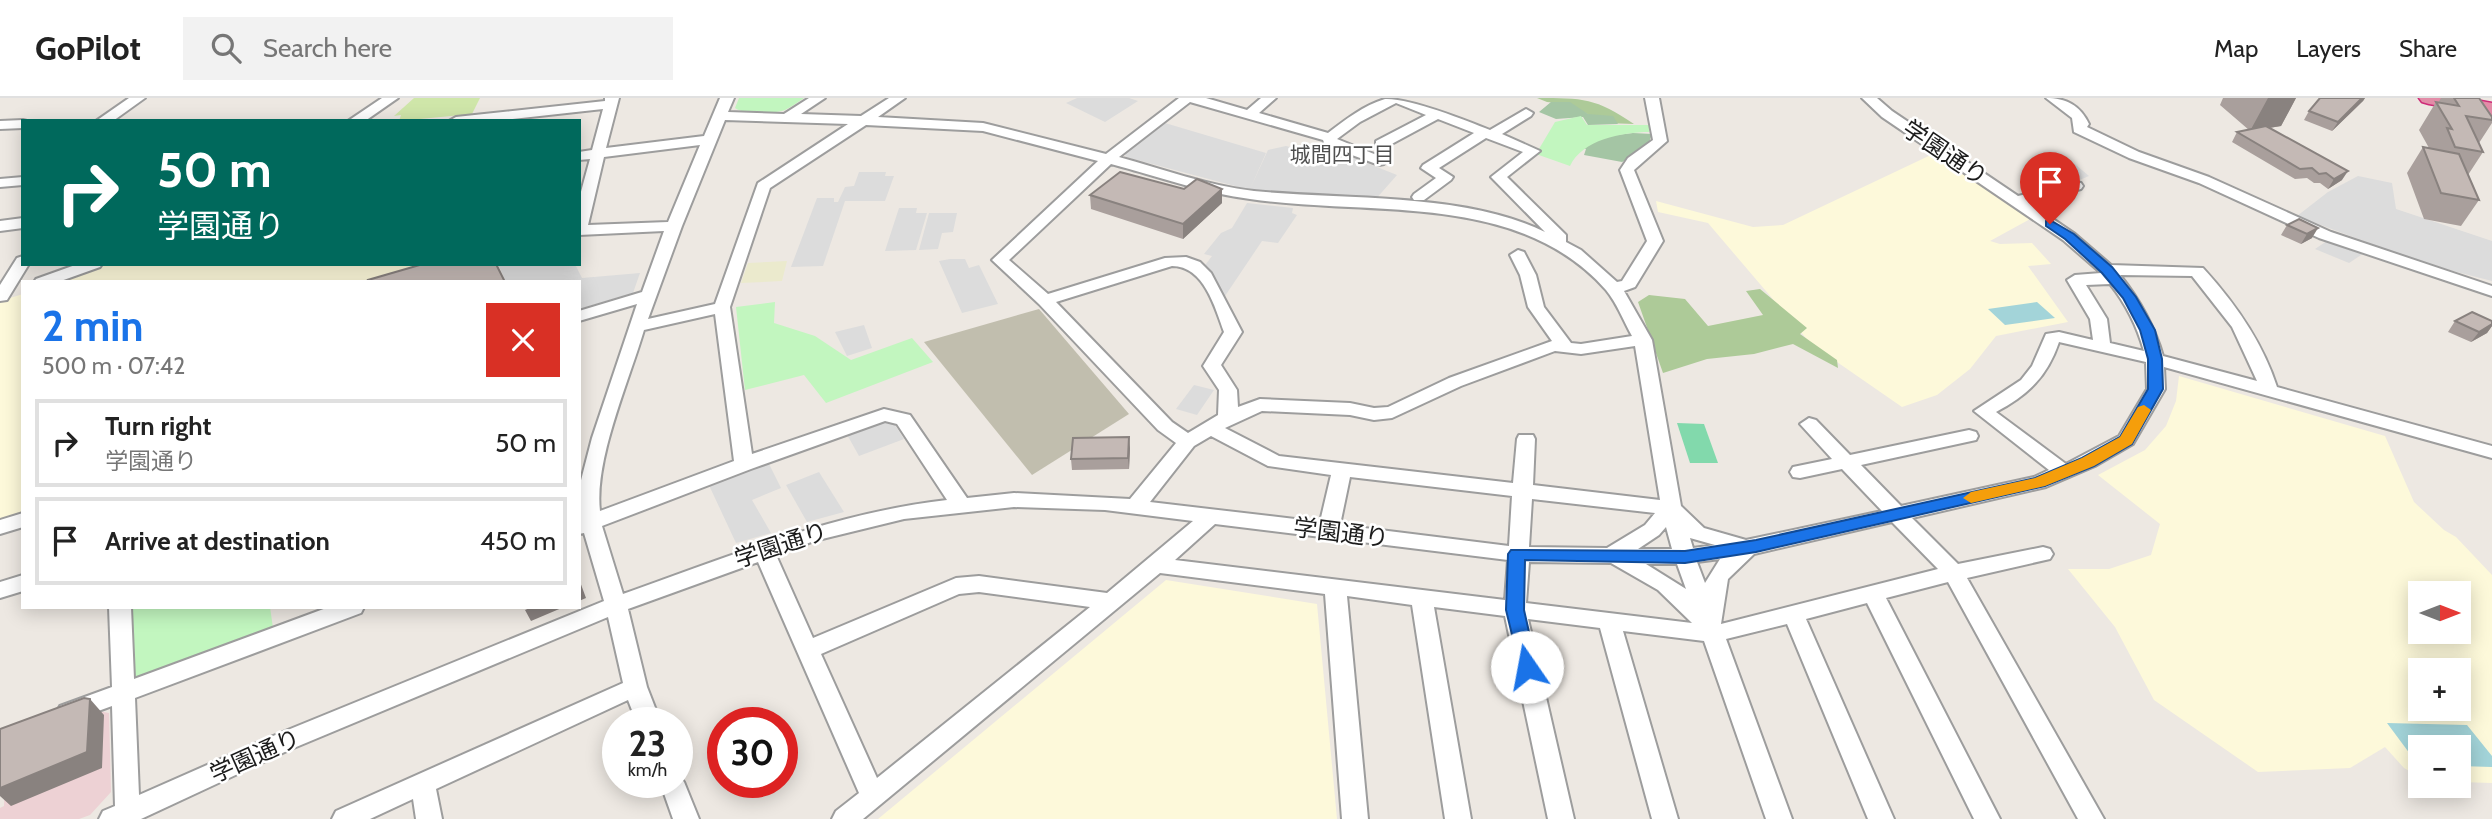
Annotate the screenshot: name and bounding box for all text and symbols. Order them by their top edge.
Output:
search box [183,17,673,80]
text: GoPilot [35,28,141,68]
icon: search [207,29,245,67]
text: Search here [263,32,392,64]
text: Map [2214,34,2258,63]
text: Layers [2296,34,2361,63]
text: Share [2399,34,2457,63]
street label: 学園通り [1897,114,1993,191]
text: 50 m [157,140,272,199]
district label: 城間四丁目 [1290,142,1395,167]
icon: right [42,147,133,238]
pin [2020,152,2080,224]
icon: arrive [2031,163,2069,201]
text: 学園通り [157,206,285,245]
text: 2 min [42,300,143,352]
button: close [486,303,560,377]
text: 500 m · 07:42 [42,352,185,380]
text: Turn right [105,410,211,442]
icon: right [46,424,84,462]
text: 50 m [495,427,556,459]
text: 学園通り [105,447,197,475]
street label: 学園通り [1292,512,1390,553]
street label: 学園通り [731,516,831,573]
icon: arrive [46,522,84,560]
text: Arrive at destination [105,525,330,557]
text: 450 m [480,525,556,557]
north arrow [2408,581,2471,644]
map controls [2408,581,2471,798]
position arrow [1490,630,1564,704]
button: + [2408,658,2471,721]
speed limit sign: 30 [707,707,798,798]
text: 23 [629,722,666,765]
street label: 学園通り [205,723,305,788]
button: − [2408,735,2471,798]
text: km/h [628,759,667,781]

